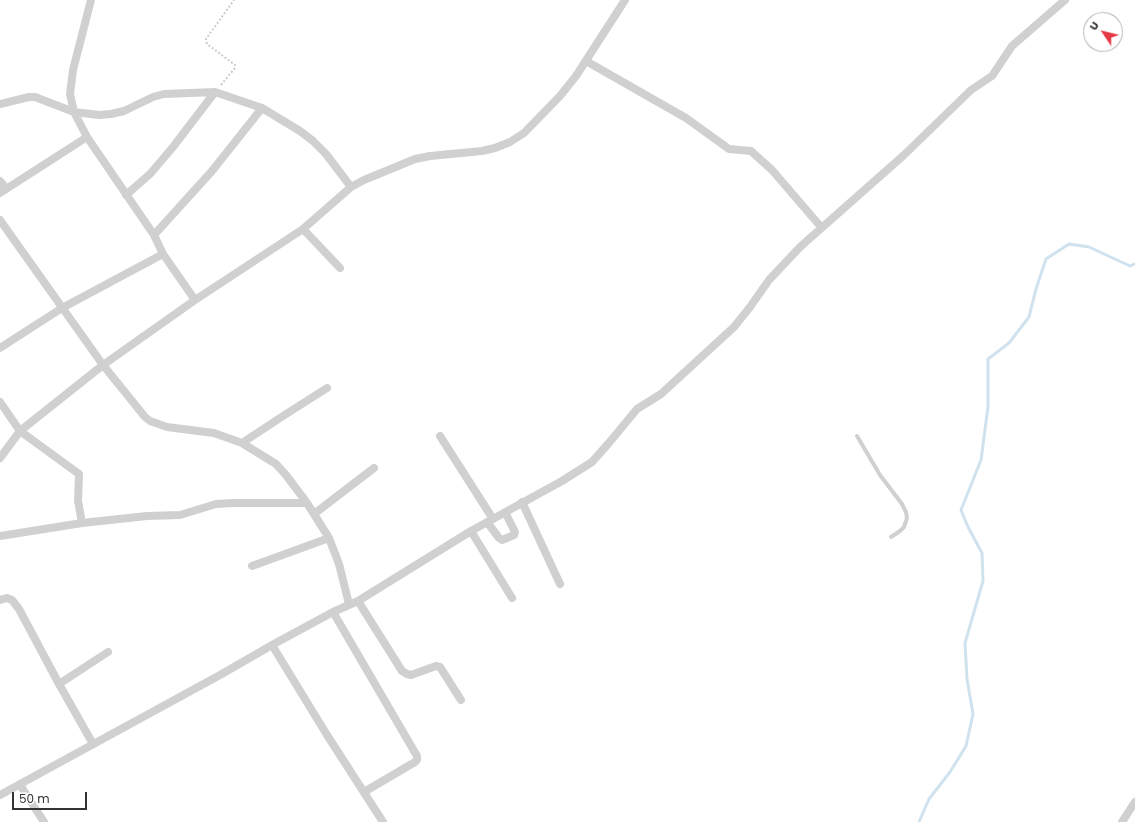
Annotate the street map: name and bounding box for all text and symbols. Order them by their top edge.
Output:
north arrow [1083,12,1123,52]
text: U [1085,18,1103,33]
scale bar [14,784,89,810]
text: 50 m [19,790,50,807]

